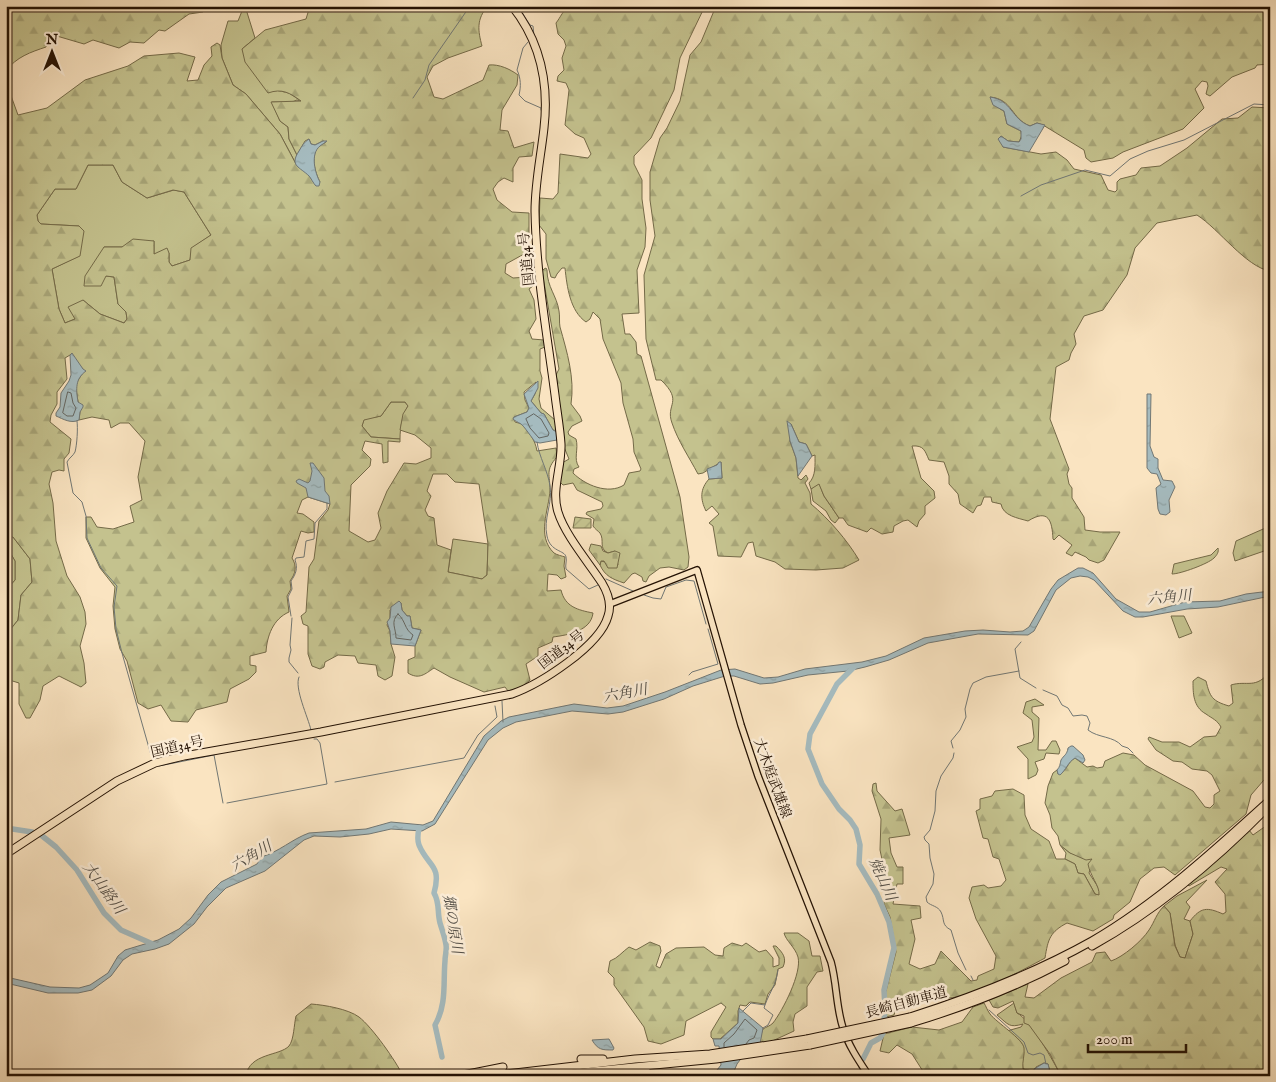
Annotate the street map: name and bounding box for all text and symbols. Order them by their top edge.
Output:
north arrow [28,28,78,78]
text: N [45,31,58,49]
street label: 国道34号 [515,231,539,287]
water label: 六角川 [1146,585,1194,609]
street label: 国道34号 [535,626,588,674]
water label: 六角川 [601,679,651,707]
street label: 国道34号 [149,732,206,762]
street label: 大木庭武雄線 [749,736,795,821]
water label: 六角川 [227,836,277,876]
water label: 焼山川 [865,855,901,905]
water label: 大山路川 [78,858,130,920]
water label: 郷の原川 [438,893,467,957]
street label: 長崎自動車道 [863,983,949,1023]
scale bar [1088,1022,1186,1054]
text: 200 m [1096,1030,1133,1049]

